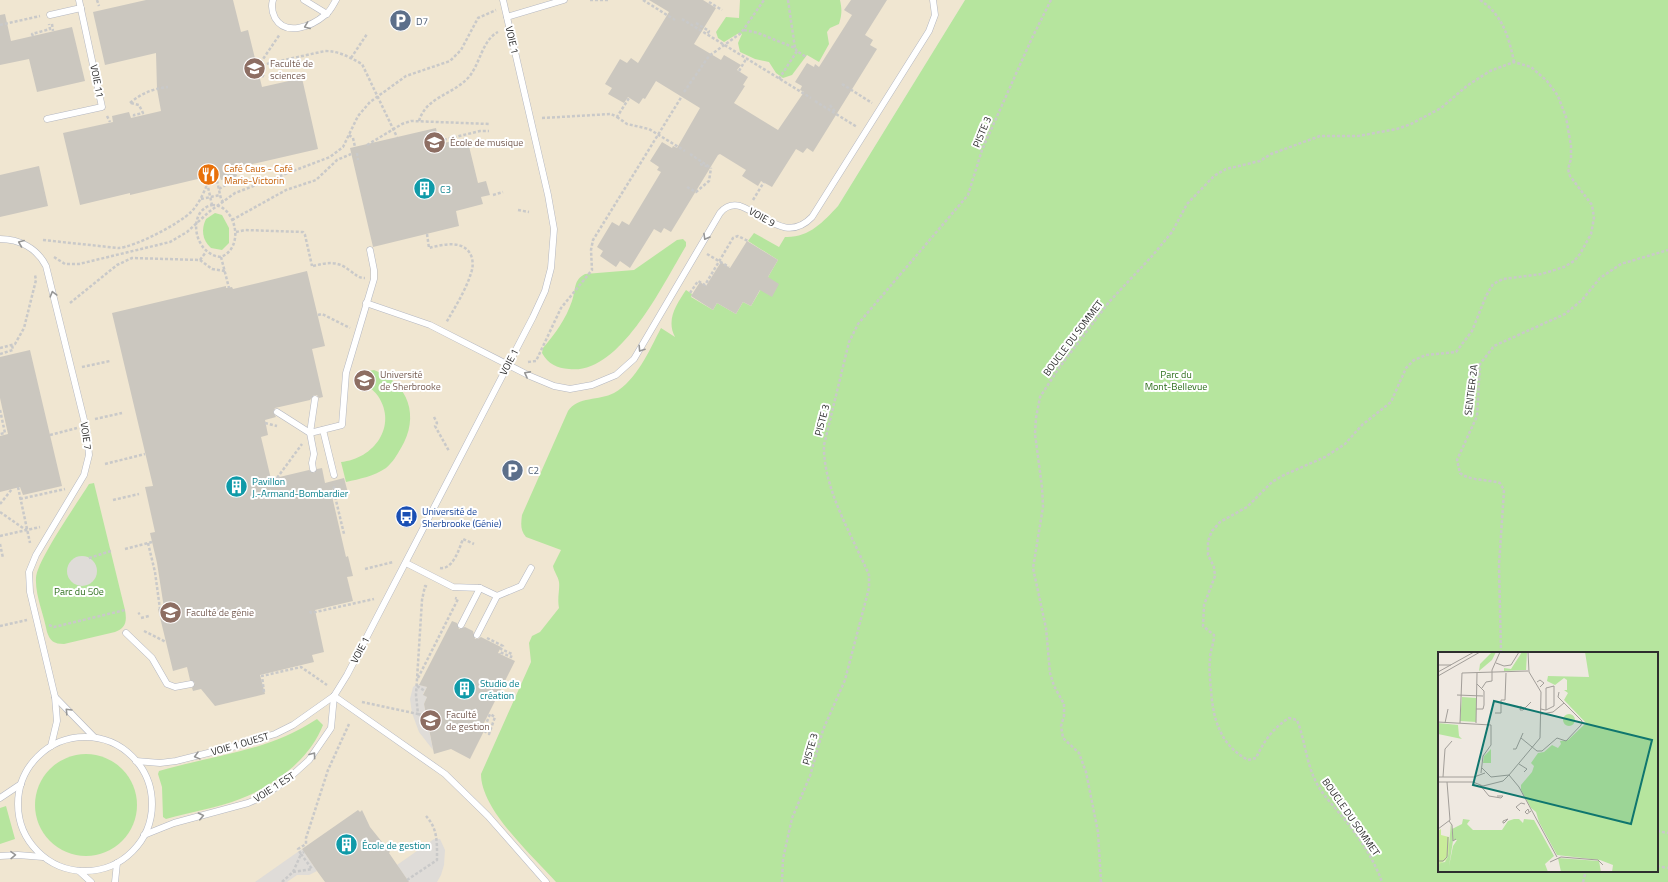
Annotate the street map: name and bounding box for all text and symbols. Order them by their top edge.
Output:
parking icon: D7 [387,8,413,34]
place label: D7 [416,14,428,29]
one-way arrow [303,21,310,29]
street label: VOIE 1 [502,25,522,55]
school or university icon: Faculté de sciences [241,56,267,82]
place label: Faculté de sciences [270,56,313,83]
street label: VOIE 11 [86,63,108,99]
street label: PISTE 3 [969,114,995,150]
school or university icon: École de musique [421,129,447,155]
place label: École de musique [450,135,523,150]
restaurant icon: Café Caus - Café Marie-Victorin [195,161,221,187]
place label: Café Caus - Café Marie-Victorin [224,161,293,188]
building icon: C3 [411,176,437,202]
place label: C3 [440,182,451,197]
street label: VOIE 9 [746,204,778,231]
one-way arrow [703,233,710,240]
one-way arrow [17,240,24,248]
one-way arrow [49,291,58,298]
street label: BOUCLE DU SOMMET [1039,296,1107,379]
one-way arrow [638,345,645,352]
street label: VOIE 1 [496,346,522,378]
street label: SENTIER 2A [1460,364,1482,416]
school or university icon: Université de Sherbrooke [352,367,378,393]
place label: Université de Sherbrooke [380,367,441,394]
park label: Parc du Mont-Bellevue [1145,367,1207,394]
one-way arrow [524,372,531,379]
street label: PISTE 3 [811,402,833,438]
street label: VOIE 7 [77,421,95,451]
parking icon: C2 [500,457,526,483]
place label: C2 [528,463,539,478]
building icon: Pavillon J.-Armand-Bombardier [223,474,249,500]
place label: Pavillon J.-Armand-Bombardier [252,474,349,501]
bus stop icon: Université de Sherbrooke (Génie) [394,504,420,530]
place label: Université de Sherbrooke (Génie) [422,504,502,531]
park label: Parc du 50e [54,584,104,599]
school or university icon: Faculté de génie [158,599,184,625]
place label: Faculté de génie [186,605,254,620]
street label: VOIE 1 [347,634,373,666]
inset map [1438,652,1658,872]
building icon: Studio de création [451,676,477,702]
place label: Studio de création [480,676,519,703]
school or university icon: Faculté de gestion [418,707,444,733]
place label: Faculté de gestion [446,707,490,734]
one-way arrow [65,708,73,716]
street label: VOIE 1 OUEST [209,728,271,759]
street label: PISTE 3 [798,731,822,767]
one-way arrow [194,752,200,760]
one-way arrow [308,753,315,760]
street label: VOIE 1 EST [250,768,298,806]
street label: BOUCLE DU SOMMET [1319,775,1384,860]
one-way arrow [198,813,204,821]
building icon: École de gestion [334,832,360,858]
place label: École de gestion [362,838,430,853]
one-way arrow [10,851,16,859]

